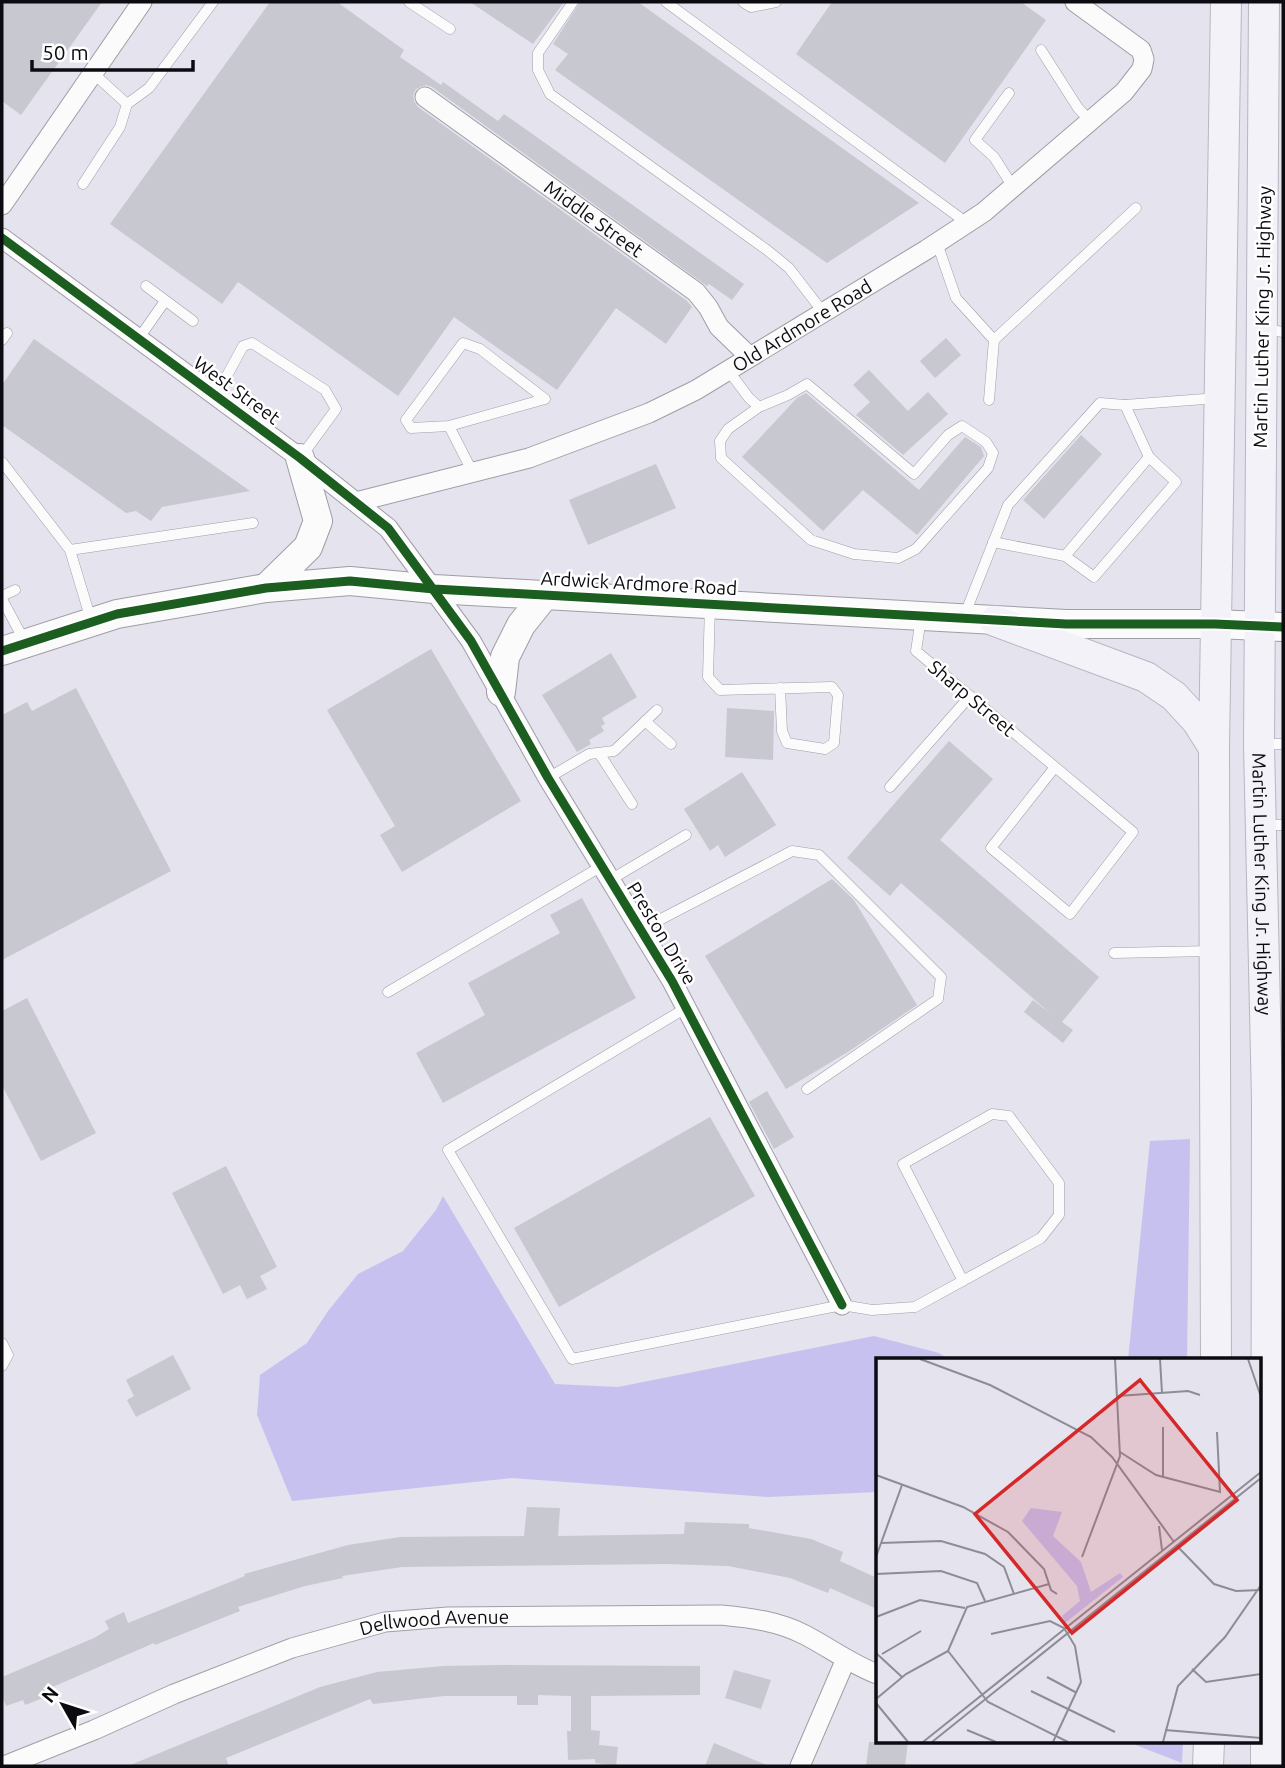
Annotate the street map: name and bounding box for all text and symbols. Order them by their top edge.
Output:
scale bar [32,28,192,72]
text: 50 m [42,40,89,64]
street label: Middle Street [540,176,648,262]
street label: Martin Luther King Jr. Highway [1249,186,1275,448]
street label: Old Ardmore Road [728,275,876,376]
street label: West Street [190,351,285,429]
street label: Ardwick Ardmore Road [540,567,738,599]
street label: Sharp Street [924,655,1020,741]
street label: Martin Luther King Jr. Highway [1248,752,1276,1015]
street label: Preston Drive [623,878,701,988]
inset map [876,1358,1260,1744]
street label: Dellwood Avenue [357,1606,509,1640]
north arrow [28,1670,98,1740]
text: N [37,1682,63,1707]

